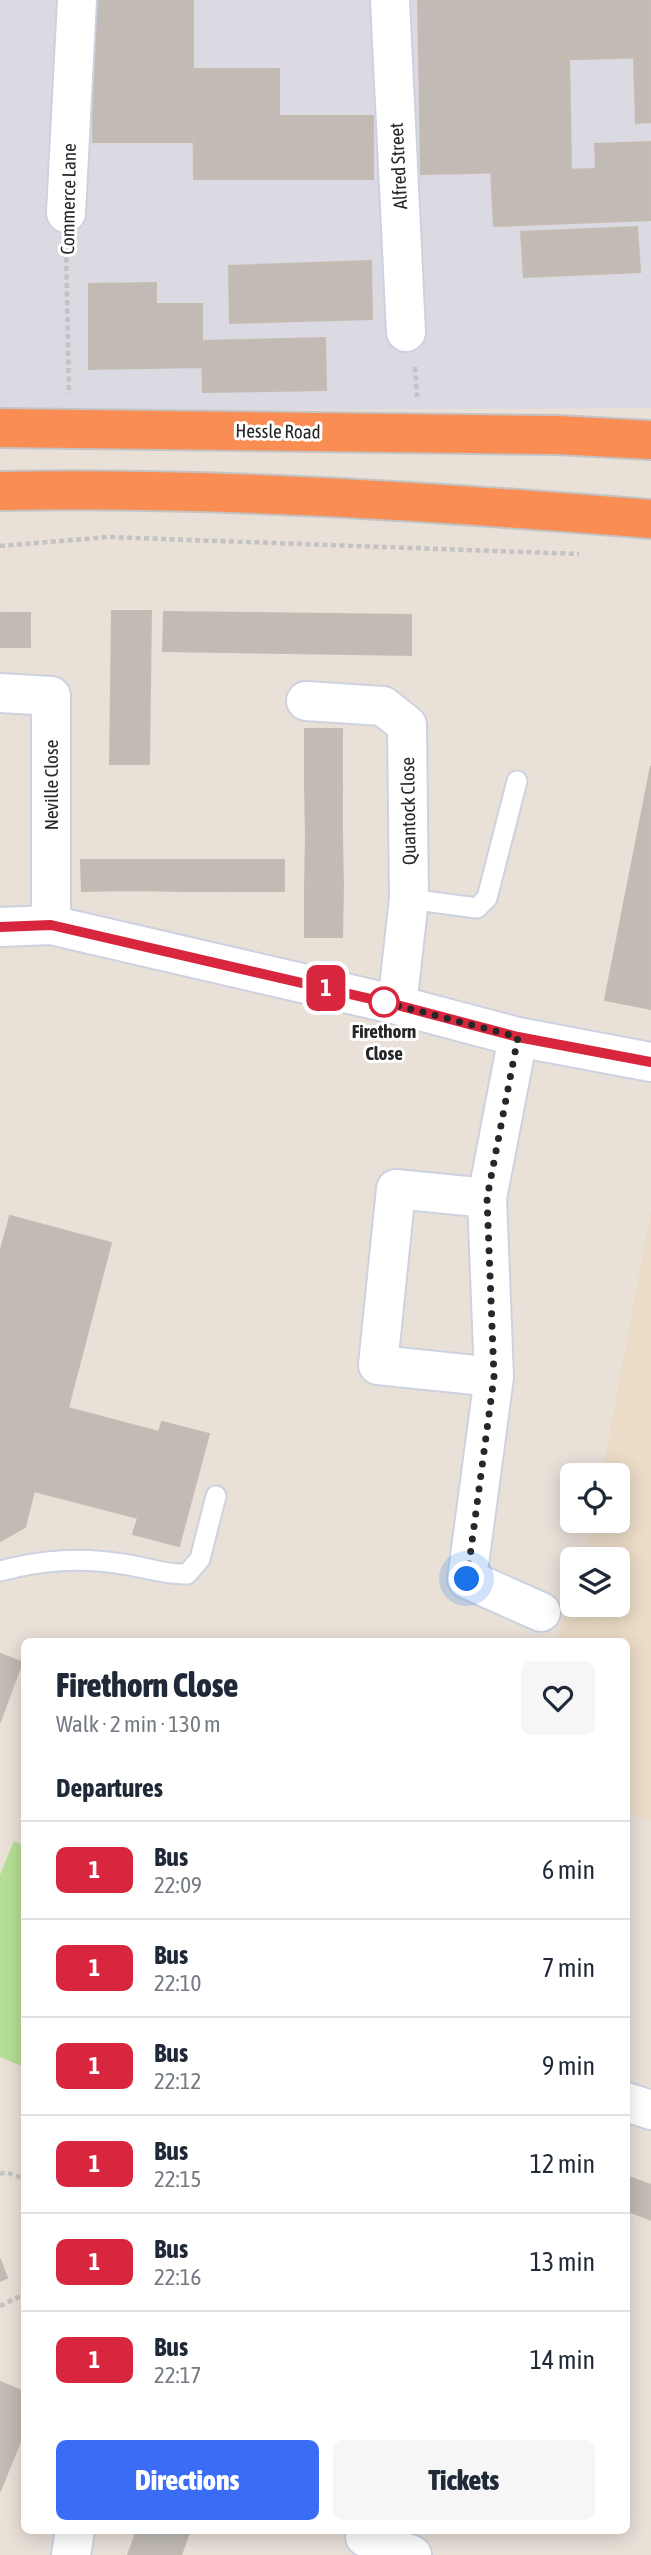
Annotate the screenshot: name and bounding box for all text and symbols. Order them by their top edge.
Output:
street label: Alfred Street [385,122,411,210]
street label: Commerce Lane [56,143,80,255]
street label: Hessle Road [235,419,321,443]
street label: Neville Close [40,740,62,830]
street label: Quantock Close [396,757,420,865]
line badge: 1 [303,965,349,1011]
text: 1 [320,974,332,1001]
marker: Firethorn Close [369,987,399,1017]
place label: Firethorn Close [352,1020,416,1064]
map controls [560,1463,630,1617]
button: locate [560,1463,630,1533]
button: layers [560,1547,630,1617]
your location [449,1561,484,1596]
button: heart [521,1661,595,1735]
text: Firethorn Close [56,1666,238,1704]
text: Walk · 2 min · 130 m [56,1711,220,1737]
text: Departures [56,1773,163,1803]
text: Bus [154,1842,188,1872]
text: 6 min [542,1855,595,1885]
text: 1 [89,1856,100,1883]
text: 22:09 [154,1872,202,1898]
text: Bus [154,1940,188,1970]
text: 7 min [542,1953,595,1983]
text: 1 [89,1954,100,1981]
text: 22:10 [154,1970,201,1996]
text: Bus [154,2038,188,2068]
text: 9 min [542,2051,595,2081]
text: 1 [89,2052,100,2079]
text: 22:12 [154,2068,201,2094]
text: Bus [154,2136,188,2166]
text: 12 min [530,2149,595,2179]
text: 1 [89,2150,100,2177]
text: 22:15 [154,2166,201,2192]
text: Bus [154,2234,188,2264]
text: 13 min [530,2247,595,2277]
text: 1 [89,2248,100,2275]
text: 22:16 [154,2264,201,2290]
text: Bus [154,2332,188,2362]
text: 14 min [530,2345,595,2375]
text: 1 [89,2346,100,2373]
text: 22:17 [154,2362,201,2388]
button: Directions [56,2440,319,2520]
button: Tickets [333,2440,595,2520]

